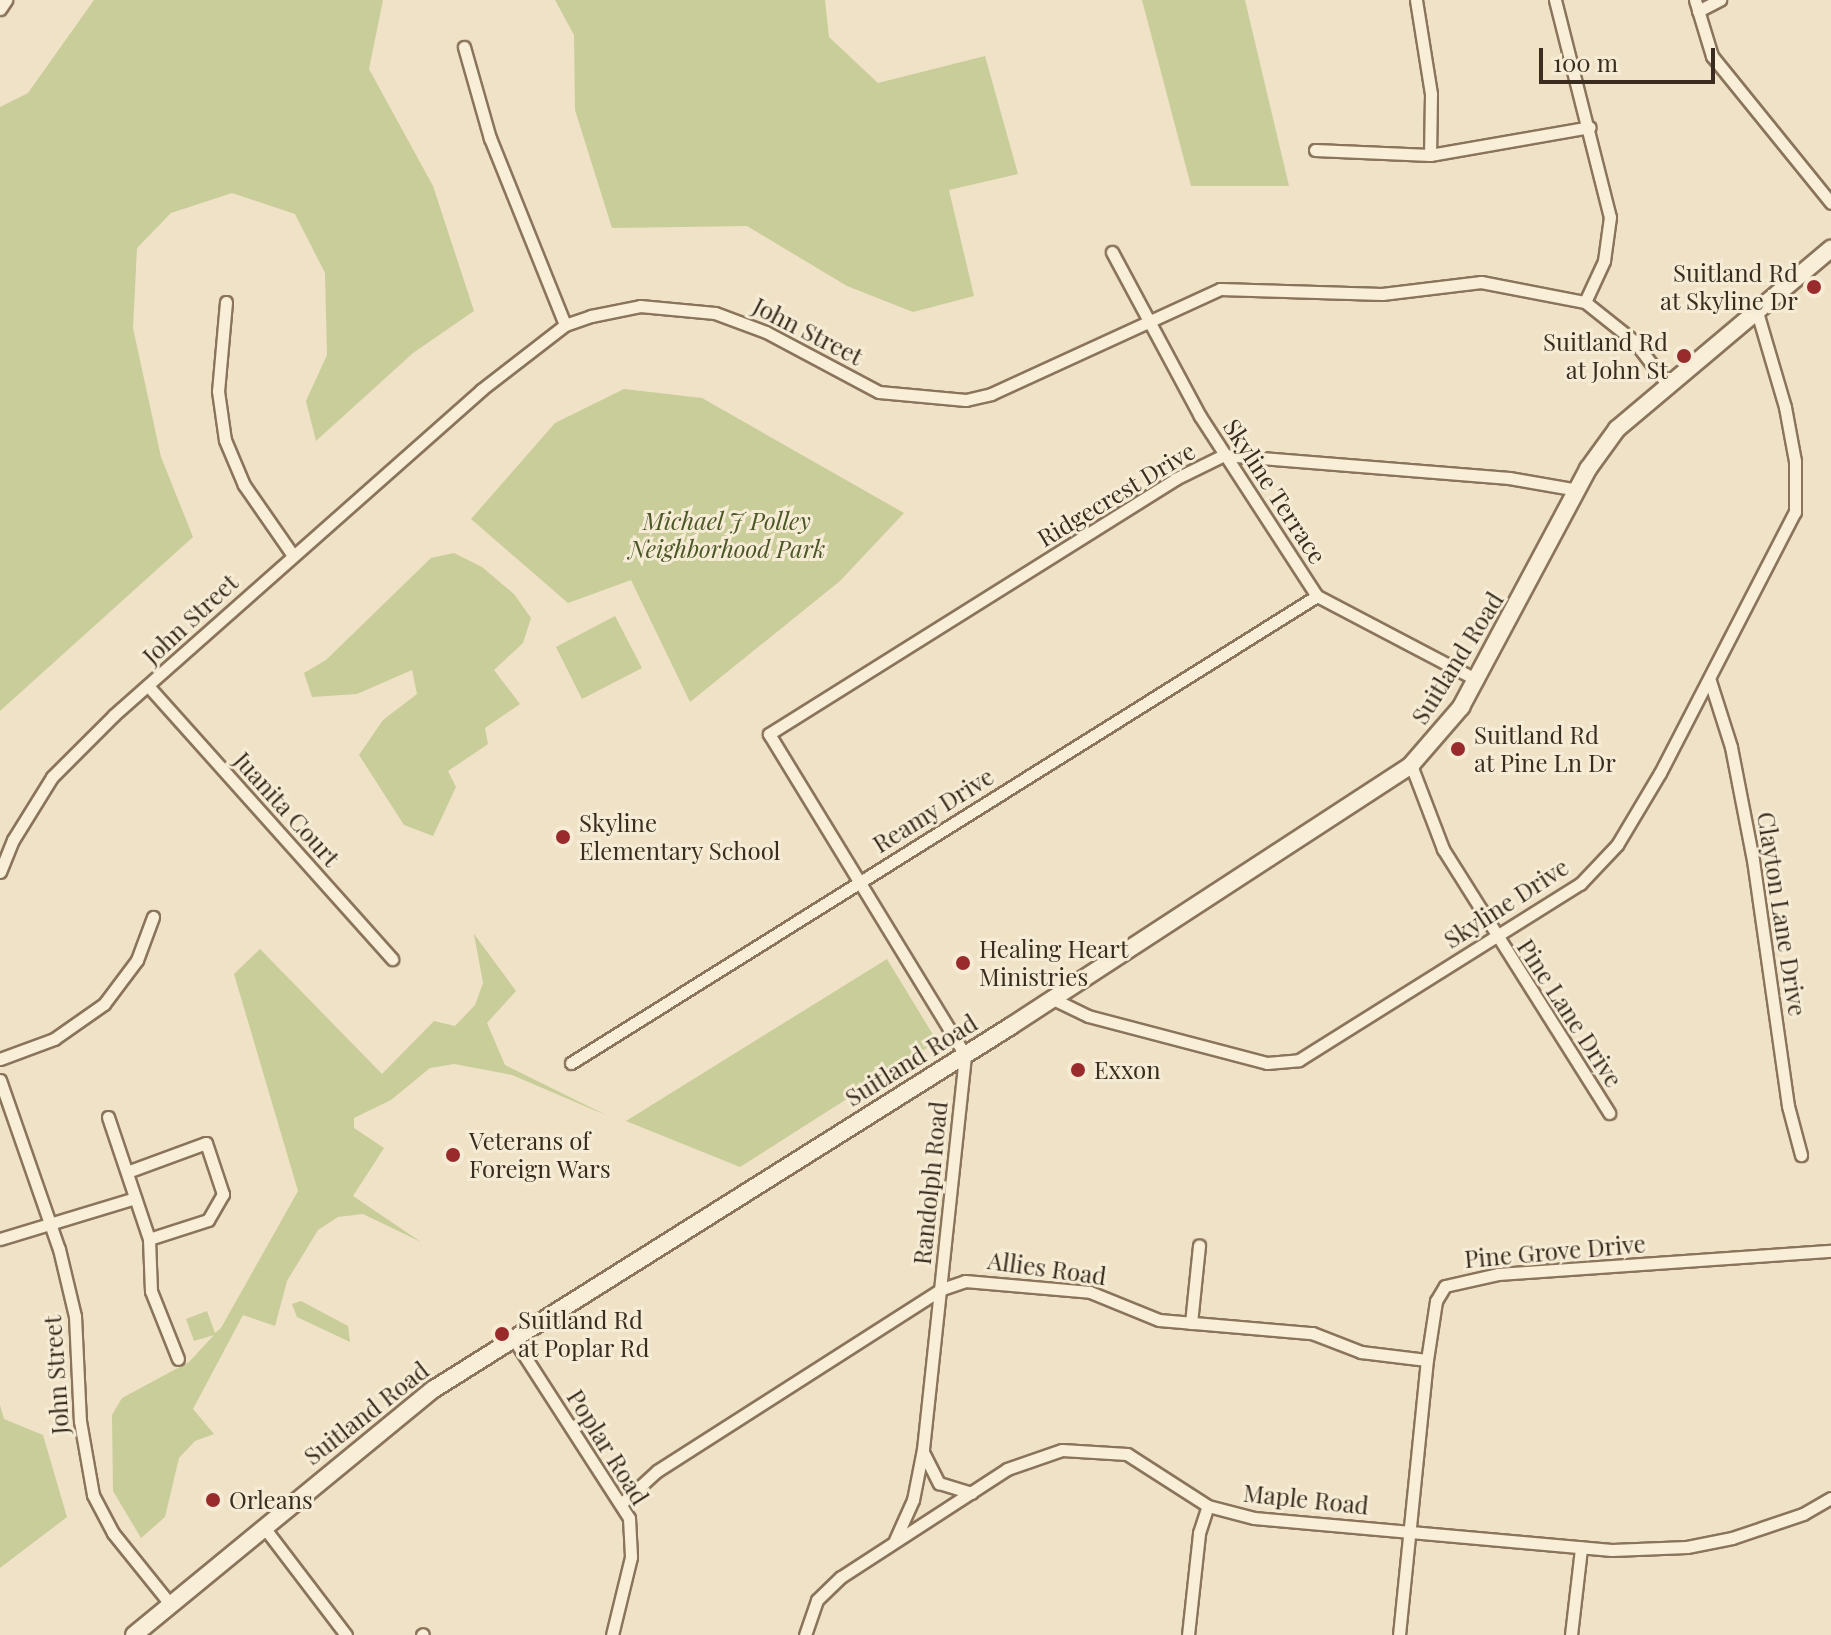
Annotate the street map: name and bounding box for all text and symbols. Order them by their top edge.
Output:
scale bar [1543,32,1719,82]
text: 100 m [1553,46,1618,78]
place label: Suitland Rd at Skyline Dr [1660,259,1798,315]
marker: Suitland Rd at Skyline Dr [1805,278,1823,296]
street label: John Street [748,291,868,371]
place label: Suitland Rd at John St [1543,328,1668,384]
marker: Suitland Rd at John St [1675,347,1693,365]
street label: Skyline Terrace [1217,413,1333,569]
street label: Ridgecrest Drive [1032,436,1200,552]
park label: Michael J Polley Neighborhood Park [629,507,825,563]
street label: John Street [137,568,243,670]
street label: Suitland Road [1405,587,1509,729]
place label: Suitland Rd at Pine Ln Dr [1474,721,1616,777]
marker: Suitland Rd at Pine Ln Dr [1449,740,1467,758]
street label: Juanita Court [228,746,346,872]
street label: Reamy Drive [867,761,999,859]
place label: Skyline Elementary School [579,809,781,865]
street label: Clayton Lane Drive [1752,810,1812,1018]
marker: Skyline Elementary School [554,828,572,846]
street label: Skyline Drive [1438,852,1574,954]
street label: Pine Lane Drive [1511,934,1629,1092]
place label: Healing Heart Ministries [979,935,1128,991]
marker: Healing Heart Ministries [954,954,972,972]
street label: Suitland Road [840,1008,982,1112]
place label: Exxon [1094,1056,1161,1084]
marker: Exxon [1069,1061,1087,1079]
street label: Randolph Road [907,1100,953,1266]
place label: Veterans of Foreign Wars [469,1127,611,1183]
marker: Veterans of Foreign Wars [444,1146,462,1164]
street label: Pine Grove Drive [1463,1229,1647,1273]
street label: Allies Road [986,1245,1108,1291]
place label: Suitland Rd at Poplar Rd [518,1306,650,1362]
street label: John Street [37,1315,75,1435]
marker: Suitland Rd at Poplar Rd [493,1325,511,1343]
street label: Suitland Road [298,1355,434,1471]
street label: Poplar Road [561,1384,655,1510]
street label: Maple Road [1242,1478,1370,1520]
place label: Orleans [229,1486,313,1514]
marker: Orleans [204,1491,222,1509]

